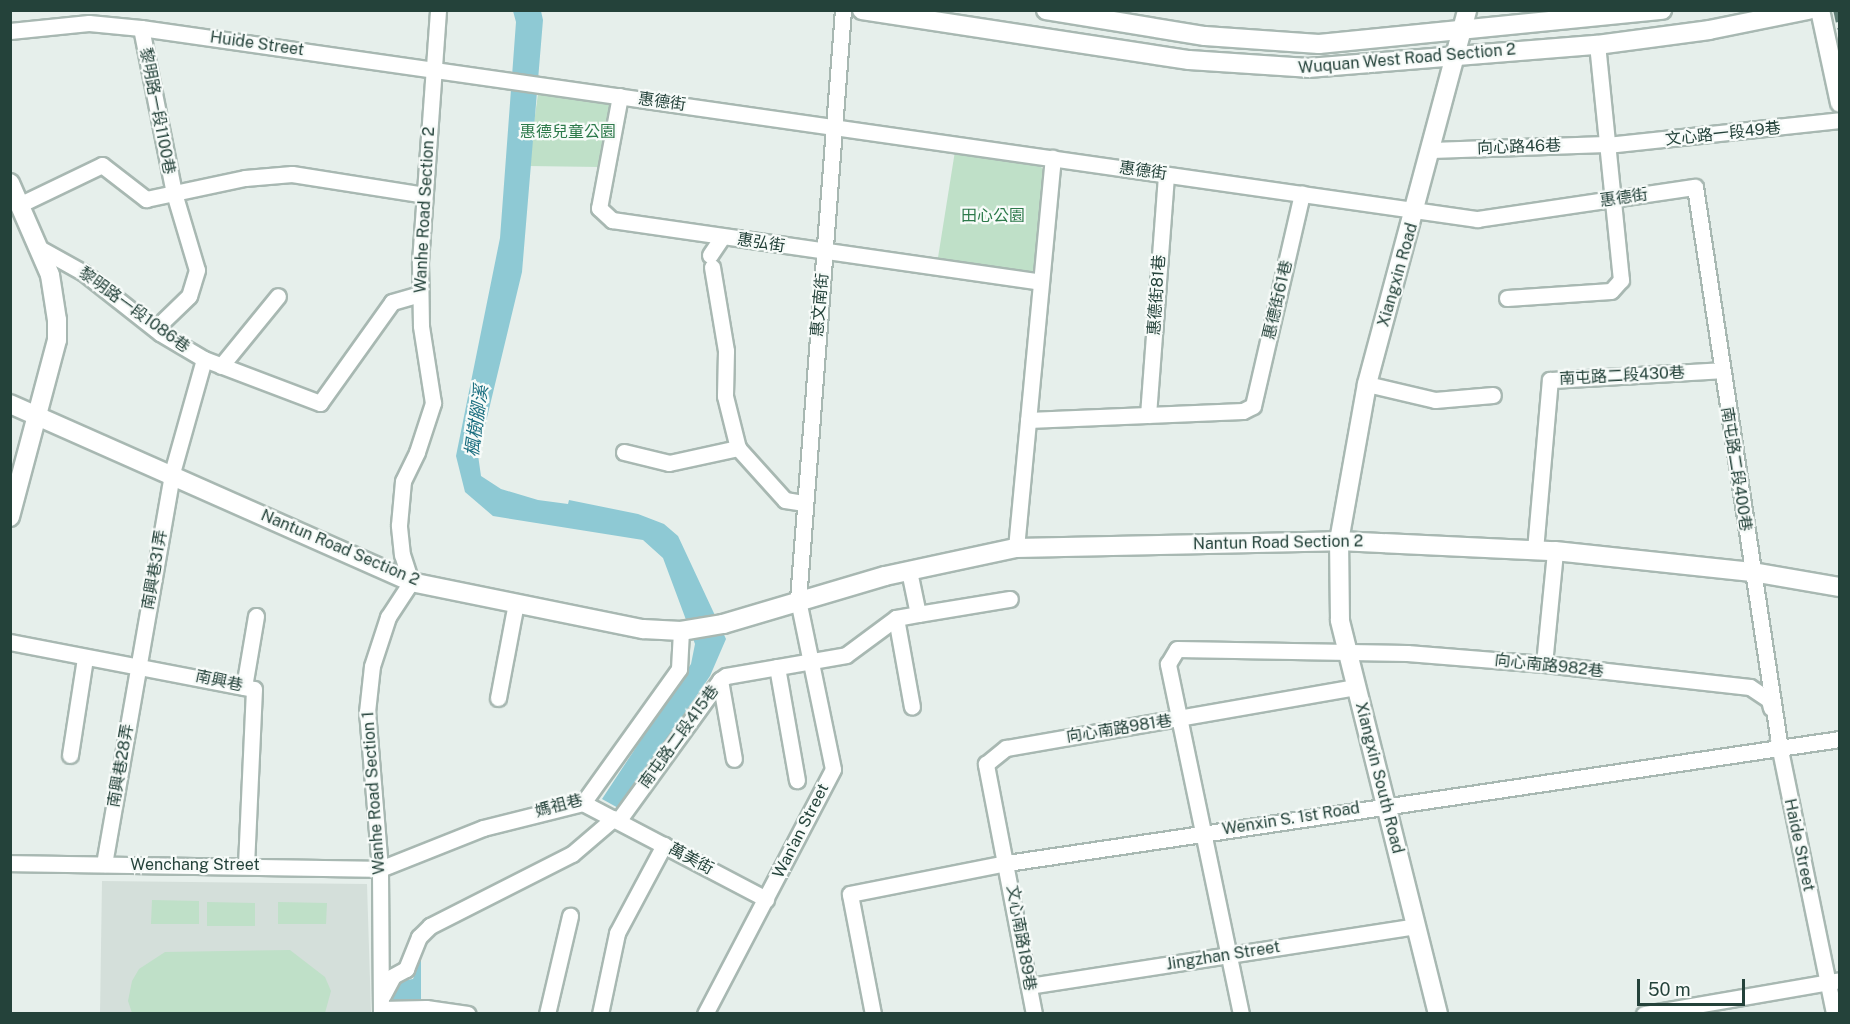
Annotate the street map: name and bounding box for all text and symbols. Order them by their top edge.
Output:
street label: Huide Street [209,28,305,60]
street label: Wuquan West Road Section 2 [1297,40,1517,78]
street label: 黎明路一段1100巷 [135,46,179,176]
street label: 惠德街 [637,89,687,115]
street label: 文心路一段49巷 [1664,118,1782,150]
park label: 惠德兒童公園 [520,122,616,142]
street label: Wanhe Road Section 2 [411,126,439,294]
street label: 向心路46巷 [1477,136,1561,158]
street label: 惠德街 [1118,158,1168,184]
street label: 惠德街 [1599,185,1649,211]
park label: 田心公園 [961,206,1025,226]
street label: Xiangxin Road [1374,221,1422,329]
street label: 惠弘街 [736,230,786,256]
street label: 惠德街81巷 [1145,254,1169,336]
street label: 惠德街61巷 [1260,259,1296,341]
street label: 黎明路一段1086巷 [75,263,193,357]
street label: 惠文南街 [808,272,832,338]
street label: 南屯路二段430巷 [1559,363,1685,389]
water label: 楓樹腳溪 [461,384,493,458]
street label: 南屯路二段400巷 [1717,406,1755,532]
street label: Nantun Road Section 2 [258,506,422,590]
street label: 南興巷31弄 [139,529,171,611]
street label: Nantun Road Section 2 [1193,532,1363,554]
street label: 向心南路982巷 [1493,651,1605,681]
street label: 南興巷 [194,667,244,695]
street label: 南屯路二段415巷 [635,682,723,792]
street label: Xiangxin South Road [1351,700,1407,856]
street label: Wanhe Road Section 1 [359,711,389,875]
street label: 向心南路981巷 [1065,711,1173,747]
street label: 南興巷28弄 [104,723,138,809]
street label: Wan'an Street [769,781,833,881]
street label: 媽祖巷 [533,791,585,821]
street label: Haide Street [1780,797,1818,893]
street label: Wenxin S. 1st Road [1221,799,1361,839]
street label: 萬美街 [665,839,717,879]
street label: Wenchang Street [130,855,260,875]
street label: 文心南路189巷 [1002,884,1040,992]
street label: Jingzhan Street [1165,938,1281,974]
scale bar [1640,967,1748,1005]
text: 50 m [1648,979,1691,1000]

